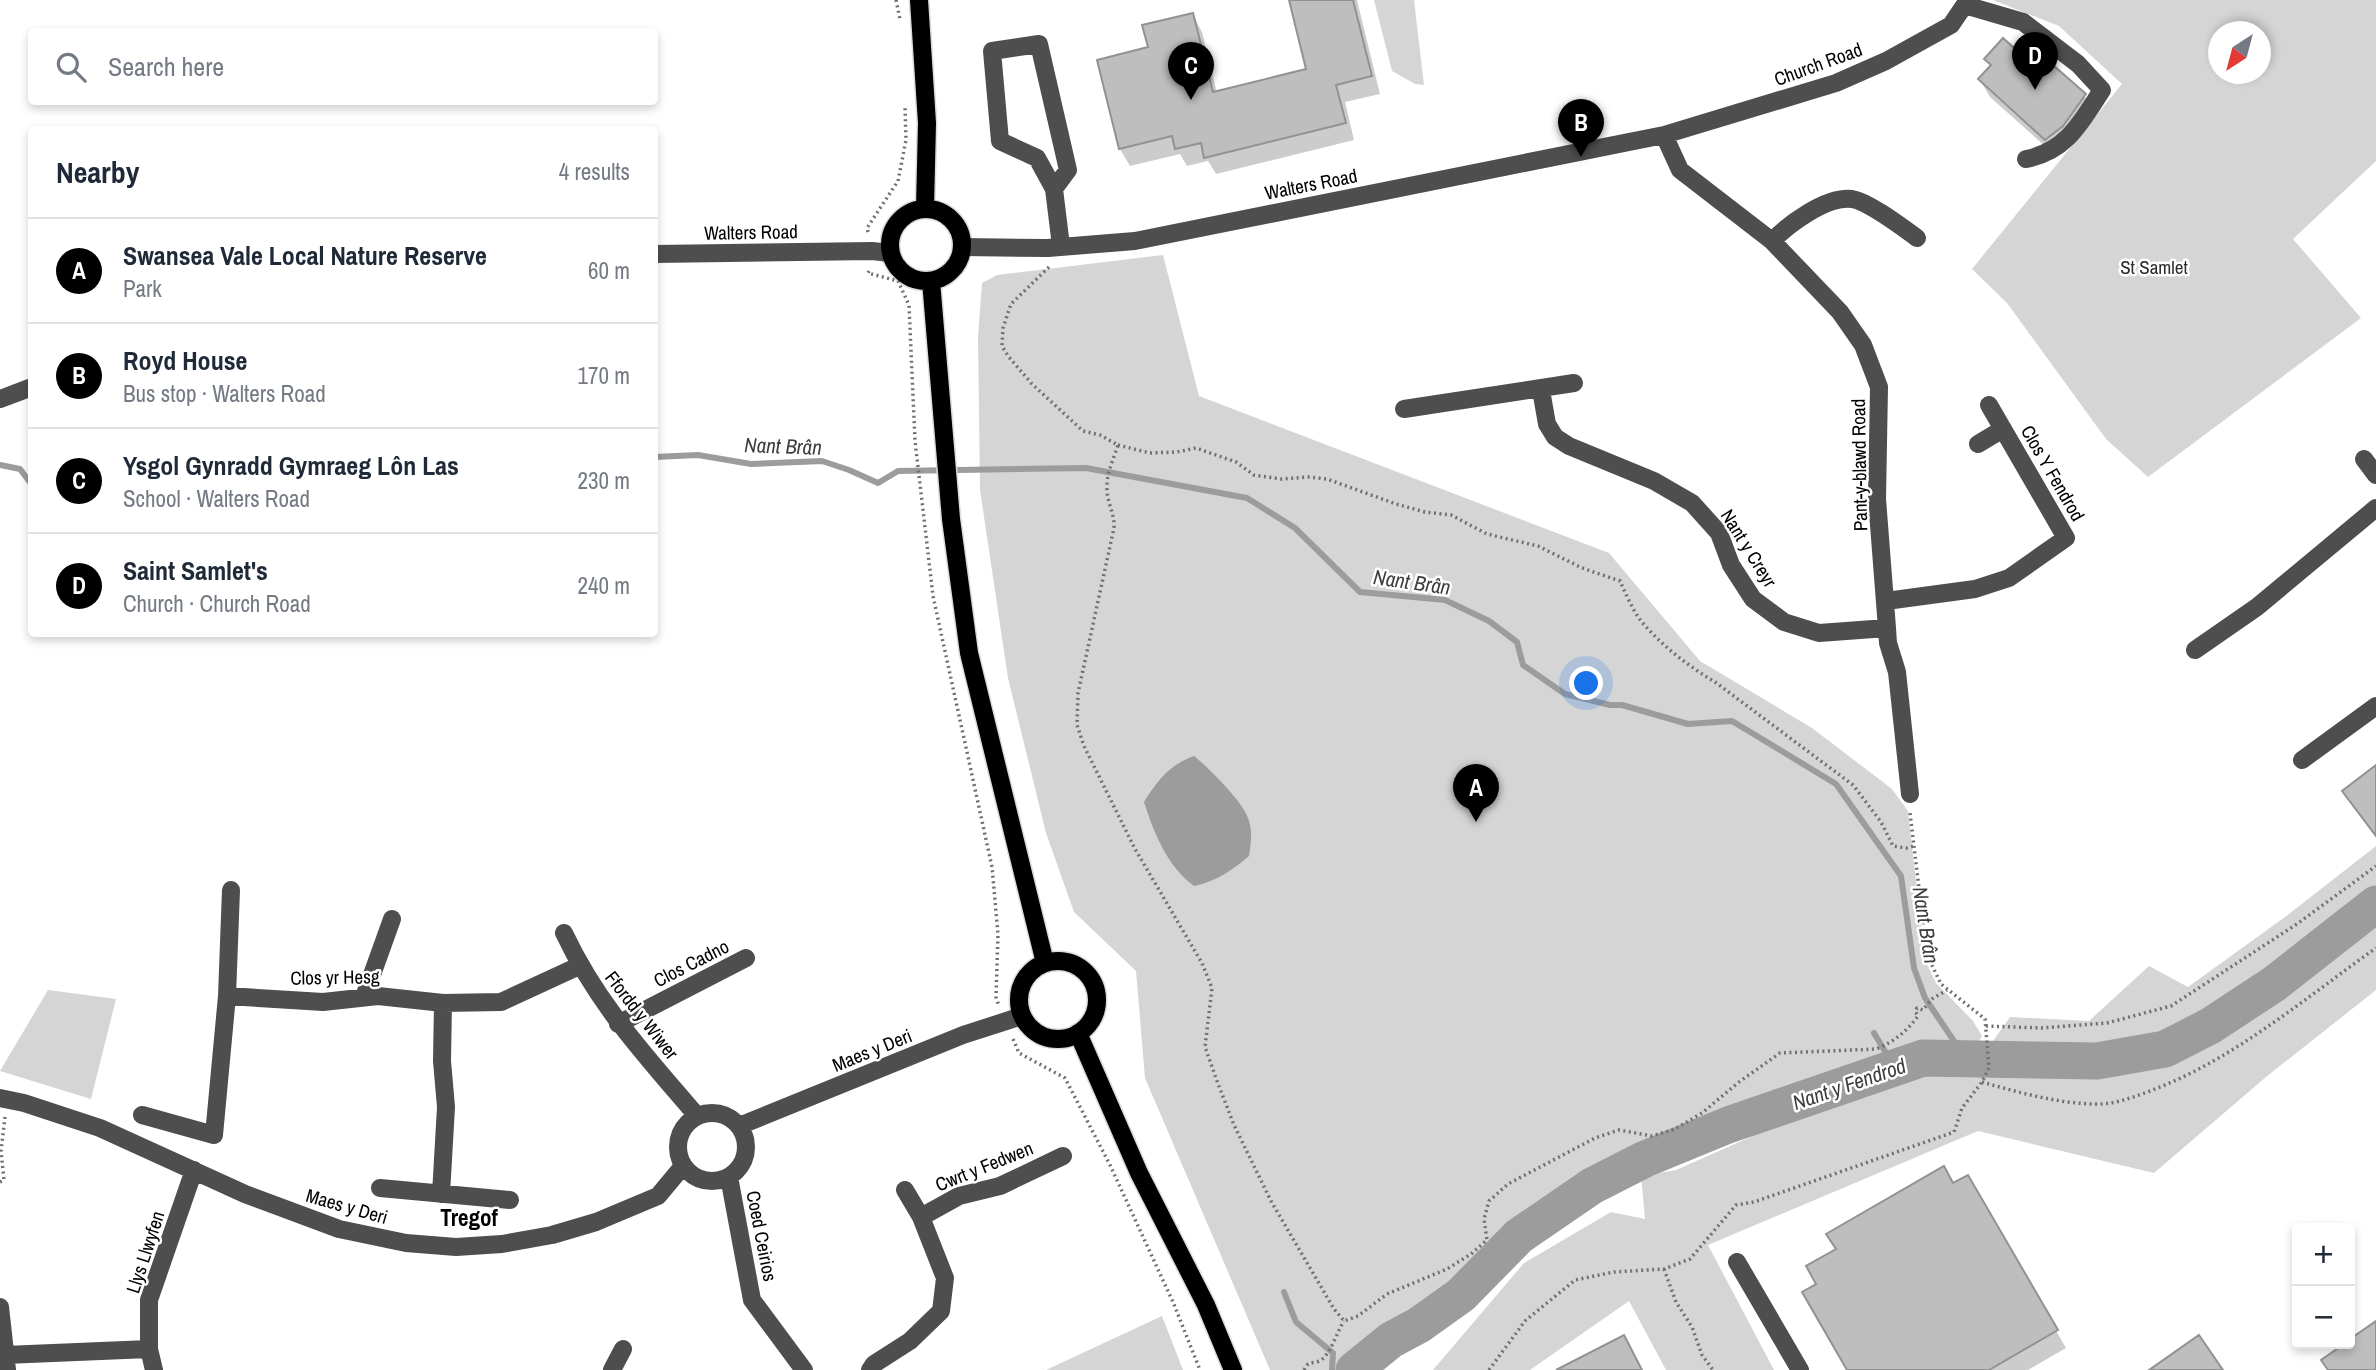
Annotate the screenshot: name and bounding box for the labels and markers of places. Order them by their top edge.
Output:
pin: D [2012,32,2058,90]
pin: C [1168,42,1214,100]
pin: B [1558,99,1604,157]
pin: A [1453,764,1499,822]

